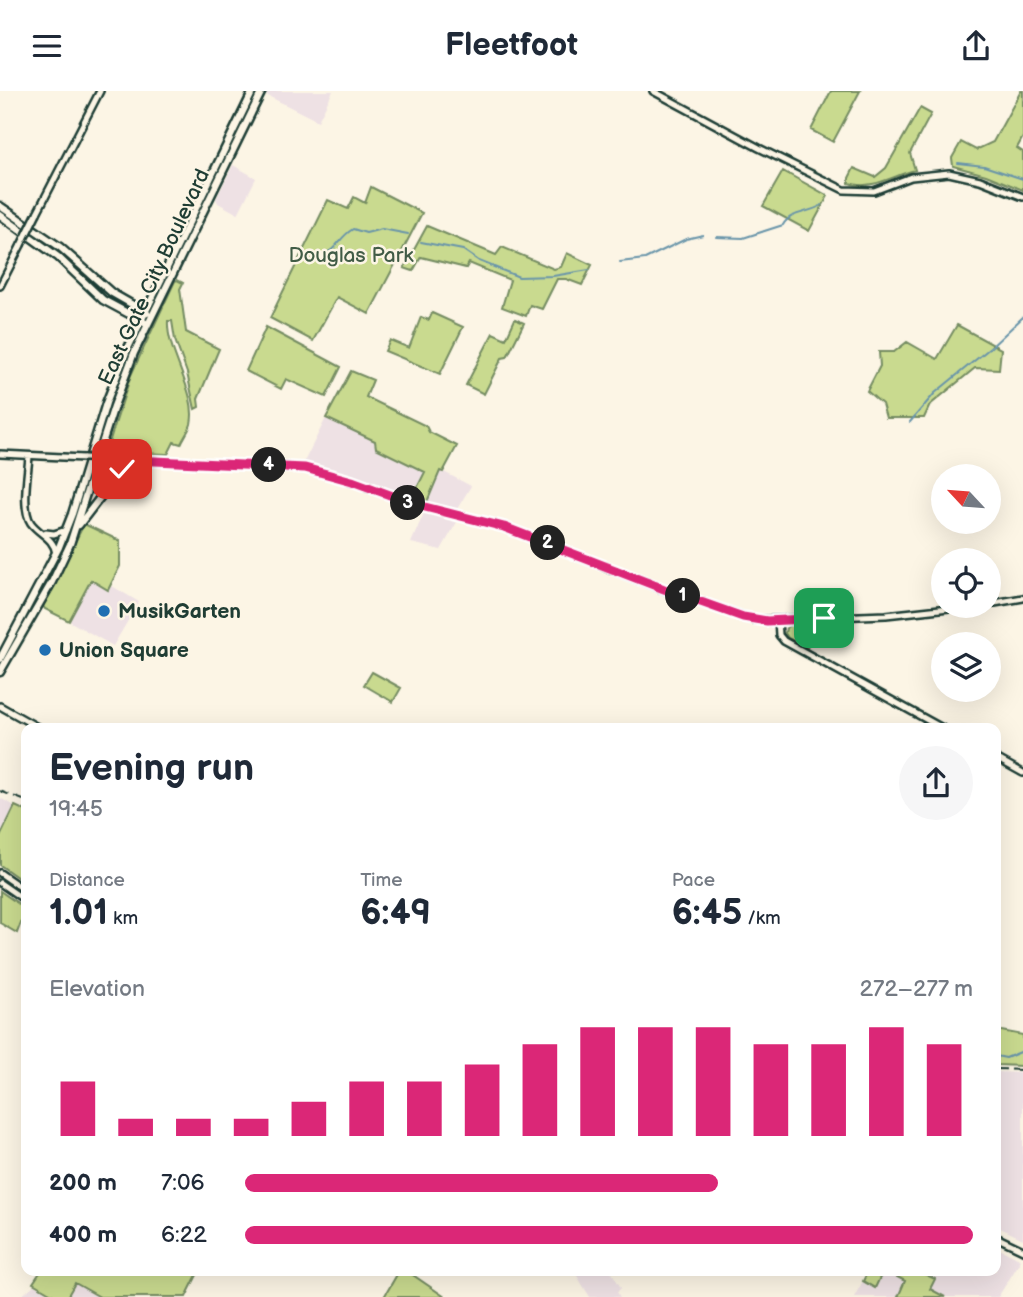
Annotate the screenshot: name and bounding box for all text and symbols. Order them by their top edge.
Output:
text: Fleetfoot [445,26,578,65]
icon: menu [28,27,66,65]
icon: share [957,27,995,65]
street label: East Gate City Boulevard [93,165,215,389]
park label: Douglas Park [288,243,414,268]
pin [92,439,152,499]
pin: 4 [252,447,286,483]
icon: check [103,450,141,488]
text: 4 [263,453,274,476]
north arrow [931,464,1001,534]
map controls [931,464,1001,702]
pin: 3 [390,485,426,521]
text: 3 [402,491,413,514]
pin: 2 [530,525,566,561]
text: 2 [542,531,553,554]
button: locate [931,548,1001,618]
pin: 1 [666,579,700,613]
text: 1 [679,584,687,607]
pin [794,588,854,648]
place label: MusikGarten [118,599,241,624]
icon: arrive [805,599,843,637]
marker: MusikGarten [96,603,112,619]
button: layers [931,632,1001,702]
place label: Union Square [59,638,189,663]
marker: Union Square [37,642,53,658]
text: Evening run [49,746,254,791]
button: share [899,746,973,820]
text: 19:45 [49,795,103,823]
text: Distance [49,869,125,892]
text: Time [360,869,402,892]
text: Pace [672,869,715,892]
text: 1.01 [49,892,108,935]
text: 6:49 [360,892,431,935]
text: 6:45 [672,892,742,935]
text: km [108,907,138,930]
text: /km [742,907,781,930]
text: Elevation [49,975,145,1003]
text: 272–277 m [859,975,973,1003]
text: 200 m [49,1169,117,1197]
text: 7:06 [161,1169,205,1197]
text: 400 m [49,1221,117,1249]
text: 6:22 [161,1221,207,1249]

